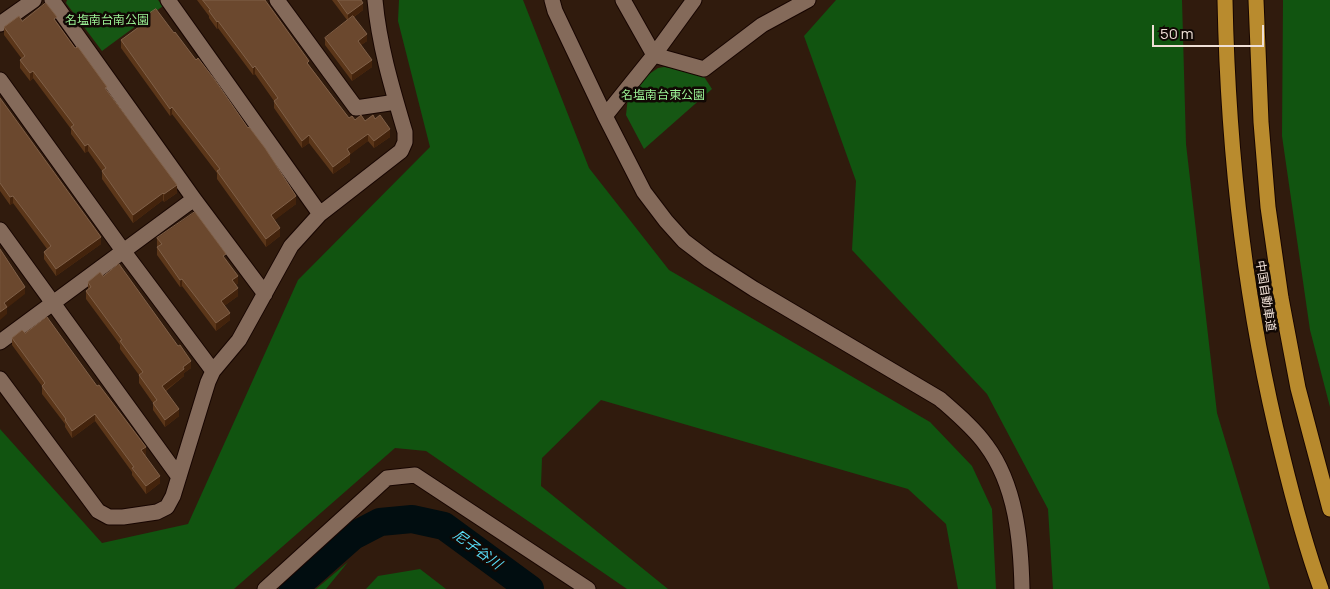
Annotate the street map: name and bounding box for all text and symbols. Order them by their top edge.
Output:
park label: 名塩南台南公園 [65,14,149,28]
scale bar [1155,15,1268,47]
text: 50 m [1160,23,1194,44]
park label: 名塩南台東公園 [621,89,705,103]
street label: 中国自動車道 [1252,259,1278,333]
water label: 尼子谷川 [449,527,505,573]

